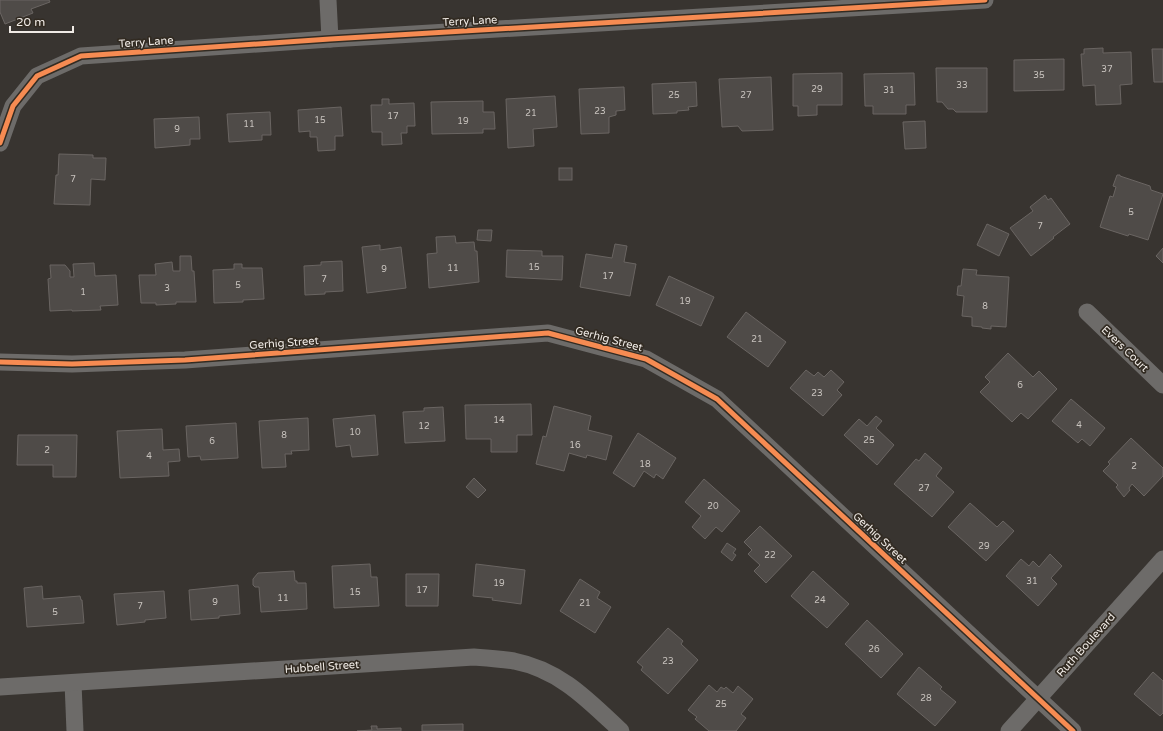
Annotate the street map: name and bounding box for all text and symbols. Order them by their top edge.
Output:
scale bar [10,8,73,34]
street label: Terry Lane [442,13,498,29]
text: 20 m [16,15,45,29]
street label: Terry Lane [118,34,174,50]
house number: 37 [1101,64,1113,75]
house number: 35 [1033,70,1045,81]
house number: 33 [956,80,968,91]
house number: 29 [811,84,823,95]
house number: 31 [883,85,895,96]
house number: 25 [668,90,680,101]
house number: 27 [740,90,752,101]
house number: 23 [594,106,606,117]
house number: 21 [525,108,537,119]
house number: 17 [387,111,399,122]
house number: 15 [314,115,326,126]
house number: 19 [457,116,469,127]
house number: 11 [243,119,255,130]
house number: 9 [174,124,180,135]
house number: 7 [70,174,76,185]
house number: 5 [1128,207,1134,218]
house number: 7 [1037,221,1043,232]
house number: 15 [528,262,540,273]
house number: 11 [447,263,459,274]
house number: 9 [381,264,387,275]
house number: 17 [602,271,614,282]
house number: 7 [321,274,327,285]
house number: 5 [235,280,241,291]
house number: 3 [164,283,170,294]
house number: 1 [80,287,86,298]
house number: 19 [679,296,691,307]
house number: 8 [982,301,988,312]
street label: Evers Court [1099,323,1151,375]
street label: Gerhig Street [574,324,644,354]
street label: Gerhig Street [249,334,319,352]
house number: 21 [751,334,763,345]
house number: 6 [1017,380,1023,391]
house number: 23 [811,388,823,399]
house number: 14 [493,415,505,426]
house number: 4 [1076,420,1082,431]
house number: 12 [418,421,430,432]
house number: 10 [349,427,361,438]
house number: 8 [281,430,287,441]
house number: 25 [863,435,875,446]
house number: 6 [209,436,215,447]
house number: 16 [569,440,581,451]
house number: 2 [44,445,50,456]
house number: 4 [146,451,152,462]
house number: 18 [639,459,651,470]
house number: 2 [1131,461,1137,472]
house number: 27 [918,483,930,494]
house number: 20 [707,501,719,512]
street label: Gerhig Street [850,510,910,566]
house number: 29 [978,541,990,552]
house number: 22 [764,550,776,561]
house number: 31 [1026,576,1038,587]
house number: 19 [493,578,505,589]
house number: 17 [416,585,428,596]
house number: 15 [349,587,361,598]
house number: 11 [277,593,289,604]
house number: 24 [814,595,826,606]
house number: 9 [212,597,218,608]
house number: 21 [579,598,591,609]
house number: 7 [137,601,143,612]
house number: 5 [52,607,58,618]
street label: Ruth Boulevard [1054,610,1118,679]
house number: 26 [868,644,880,655]
house number: 23 [662,656,674,667]
street label: Hubbell Street [284,658,360,676]
house number: 28 [920,693,932,704]
house number: 25 [715,699,727,710]

